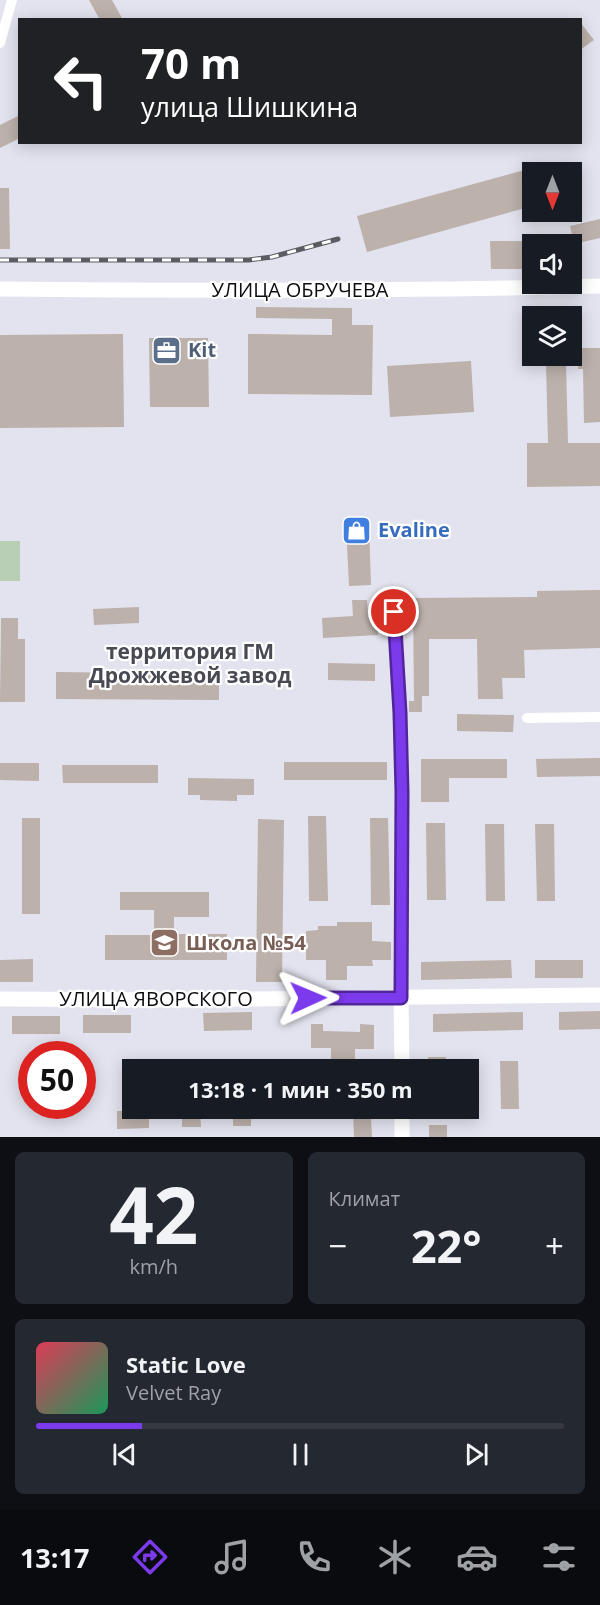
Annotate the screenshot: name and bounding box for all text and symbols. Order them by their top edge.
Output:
text: 70 m [141,34,241,91]
icon: left [42,42,120,120]
text: улица Шишкина [141,88,358,125]
north arrow [522,162,582,222]
map controls [522,162,582,366]
button: sound [522,234,582,294]
street label: УЛИЦА ОБРУЧЕВА [212,276,389,303]
button: layers [522,306,582,366]
office icon: Kit [151,334,183,366]
place label: Kit [188,336,216,363]
shop icon: Evaline [341,514,373,546]
place label: Evaline [378,516,450,543]
pin [368,586,419,637]
icon: arrive [377,595,410,628]
district label: территория ГМ Дрожжевой завод [89,637,291,689]
school or university icon: Школа №54 [149,927,181,959]
place label: Школа №54 [186,929,306,956]
position arrow [276,966,340,1030]
street label: УЛИЦА ЯВОРСКОГО [59,985,253,1012]
speed limit sign: 50 [18,1041,96,1119]
text: 13:18 · 1 мин · 350 m [188,1074,413,1104]
text: 42 [109,1161,198,1267]
text: Климат [329,1185,400,1212]
text: 22° [411,1215,482,1276]
text: − [329,1223,347,1268]
text: + [545,1223,564,1268]
text: km/h [129,1253,178,1280]
text: Static Love [126,1349,246,1379]
text: Velvet Ray [126,1379,221,1406]
icon: previous [108,1438,141,1471]
icon: pause [284,1438,317,1471]
icon: next [460,1438,493,1471]
icon: directions [129,1536,171,1578]
icon: music [211,1536,253,1578]
icon: phone [293,1536,335,1578]
icon: climate [374,1536,416,1578]
icon: car [456,1536,498,1578]
icon: filters [538,1536,580,1578]
text: 13:17 [20,1539,89,1576]

